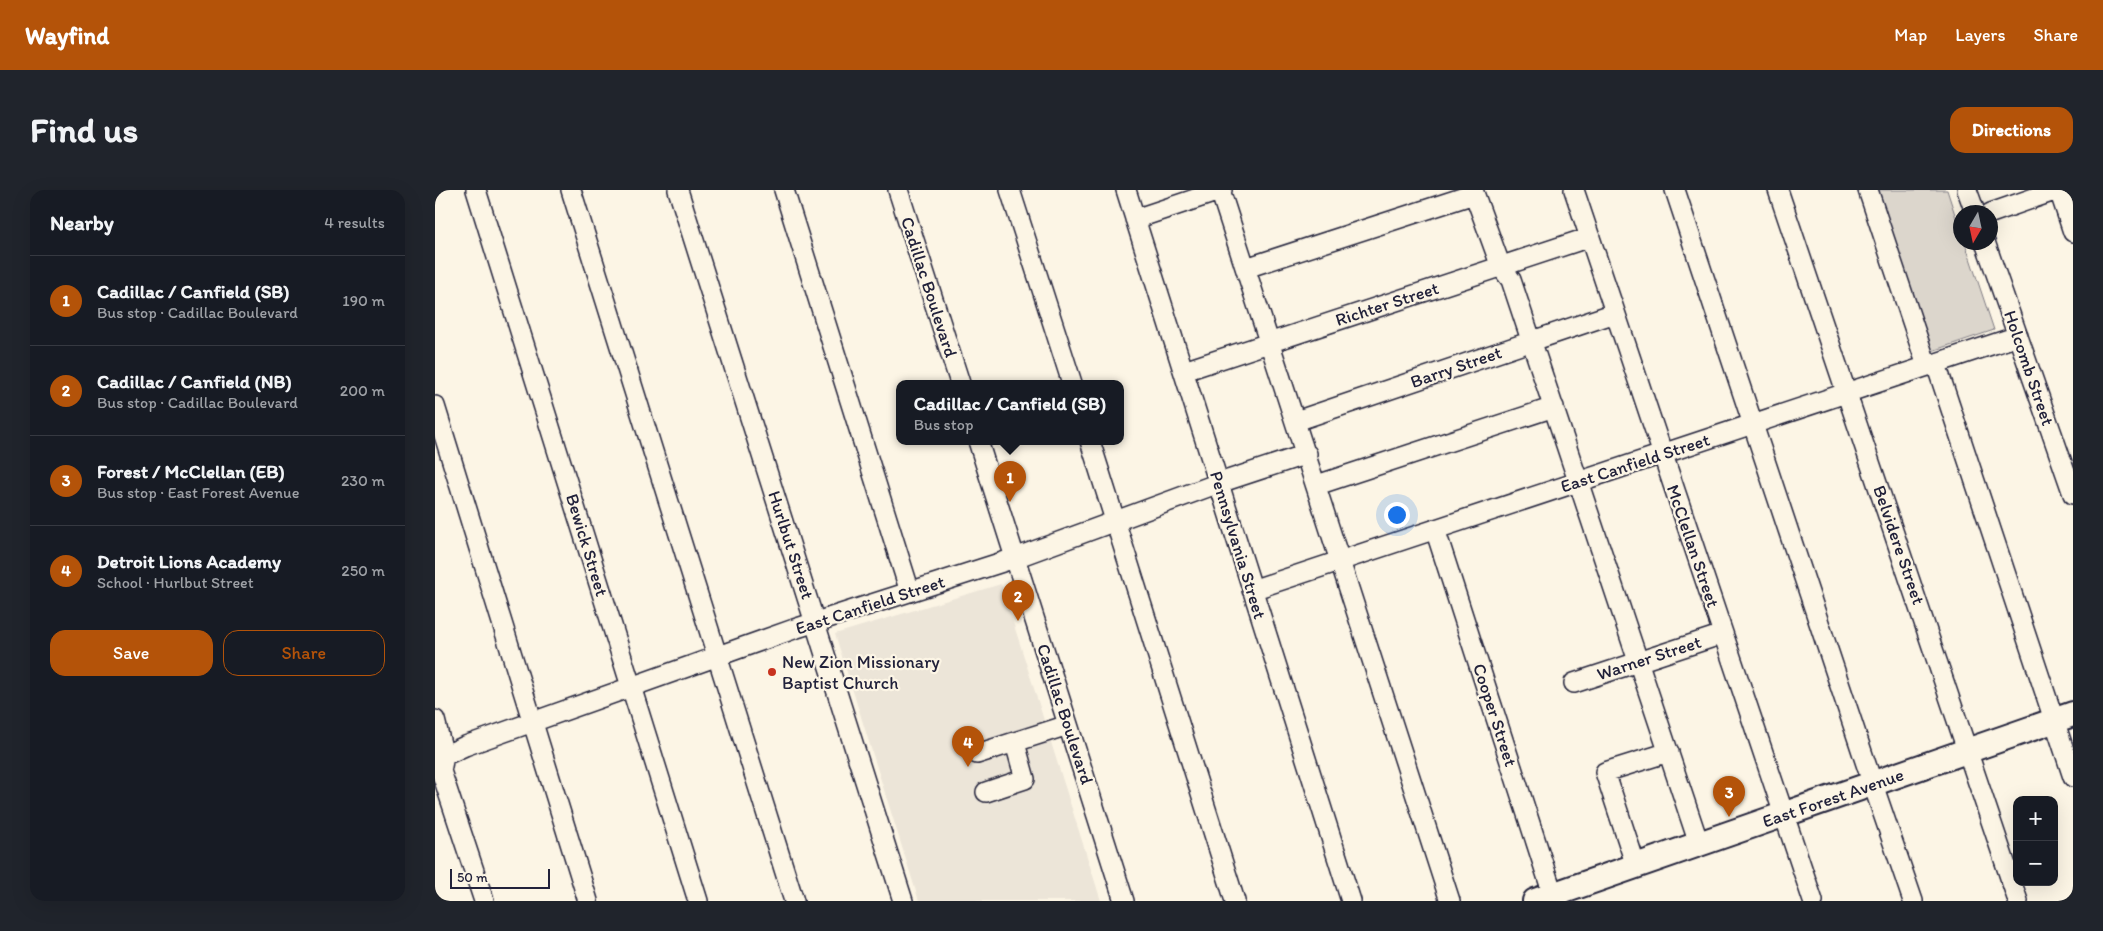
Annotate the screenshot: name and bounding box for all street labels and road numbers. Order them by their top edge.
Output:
street label: Cadillac Boulevard [896,214,962,360]
street label: Richter Street [1332,277,1442,331]
street label: Holcomb Street [1999,307,2059,429]
street label: Barry Street [1407,341,1505,393]
street label: East Canfield Street [1558,428,1713,497]
street label: Pennsylvania Street [1205,468,1271,622]
street label: McClellan Street [1662,482,1724,611]
street label: Belvidere Street [1868,483,1930,608]
street label: Hurlbut Street [763,488,819,602]
street label: Bewick Street [561,491,613,599]
street label: East Canfield Street [793,570,948,639]
street label: Warner Street [1594,631,1704,685]
street label: Cadillac Boulevard [1032,641,1098,787]
street label: Cooper Street [1468,661,1522,769]
street label: East Forest Avenue [1759,763,1907,833]

